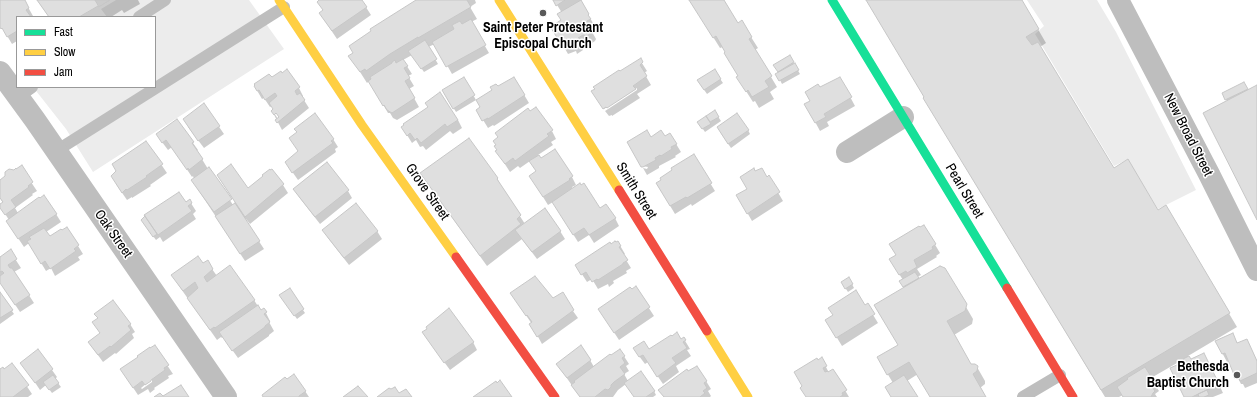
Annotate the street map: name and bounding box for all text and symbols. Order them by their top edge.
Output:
marker: Saint Peter Protestant Episcopal Church [538,8,548,18]
legend [16,16,156,88]
place label: Saint Peter Protestant Episcopal Church [483,20,603,52]
text: Fast [54,24,73,40]
text: Slow [54,44,75,60]
text: Jam [54,64,73,80]
street label: New Broad Street [1160,91,1216,179]
street label: Smith Street [612,159,660,223]
street label: Grove Street [401,161,453,223]
street label: Pearl Street [941,161,987,221]
street label: Oak Street [90,207,136,261]
place label: Bethesda Baptist Church [1147,359,1229,392]
marker: Bethesda Baptist Church [1232,370,1242,380]

